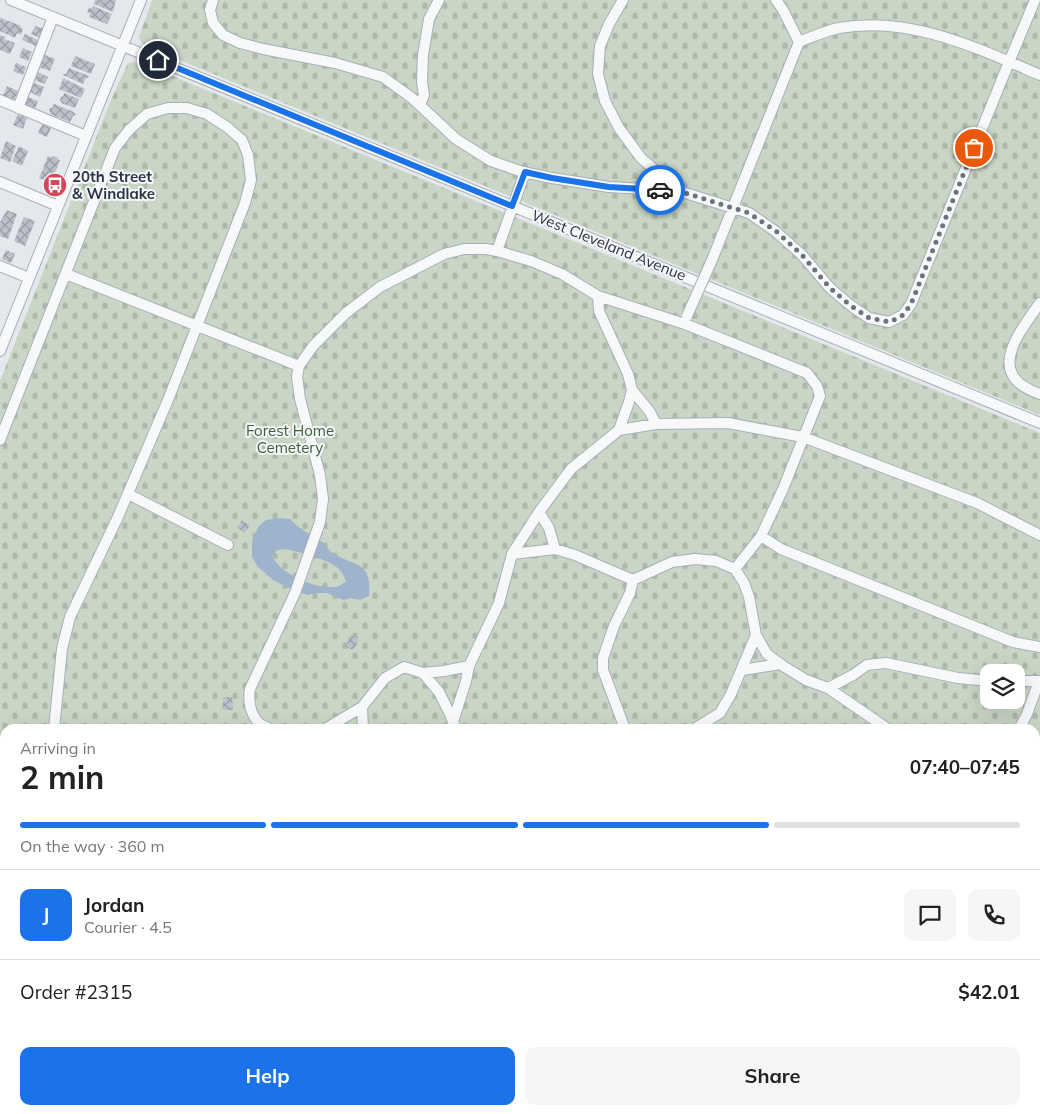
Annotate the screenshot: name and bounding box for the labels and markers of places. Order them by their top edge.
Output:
pin [137,39,179,81]
pin [953,127,995,169]
place label: 20th Street & Windlake [72,167,155,203]
bus stop icon: 20th Street & Windlake [42,172,68,198]

